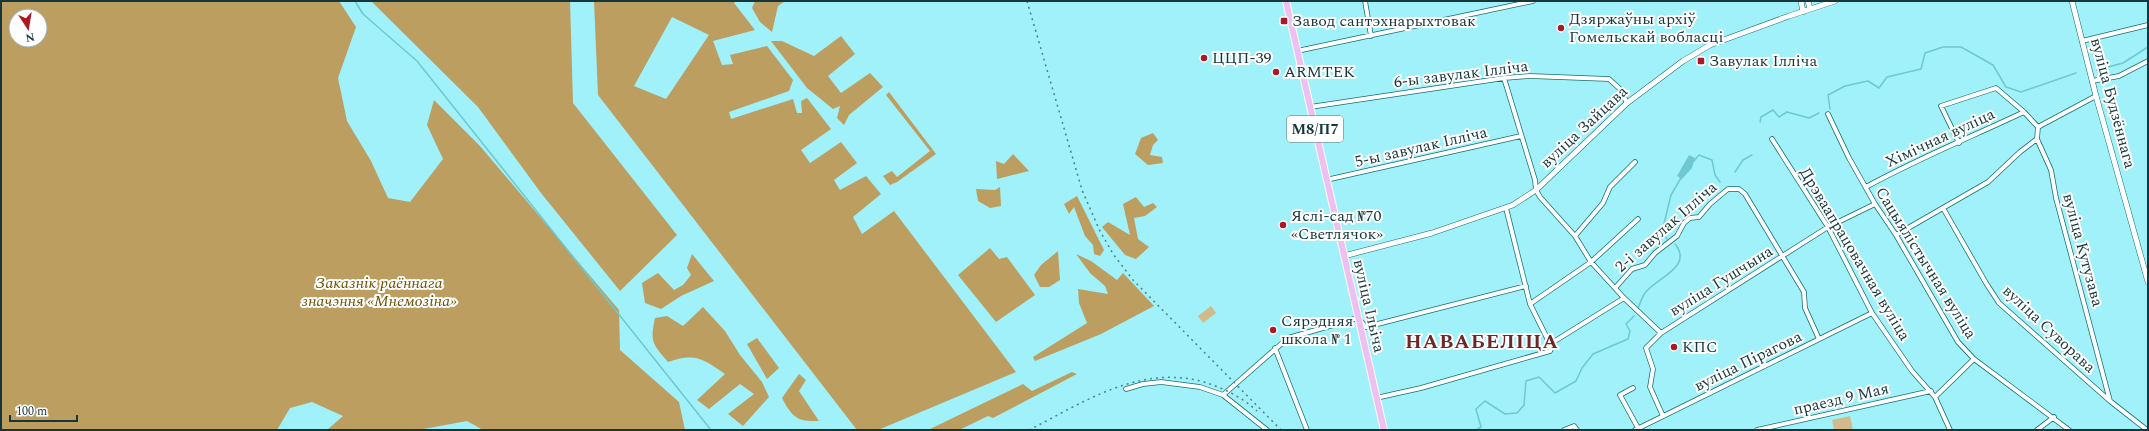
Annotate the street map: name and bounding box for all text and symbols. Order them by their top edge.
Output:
place label: Дзяржаўны архіў Гомельскай вобласці [1569,7,1723,49]
north arrow [8,8,48,48]
place label: Завод сантэхнарыхтовак [1292,9,1476,33]
marker: Завод сантэхнарыхтовак [1279,16,1289,26]
marker: Дзяржаўны архіў Гомельскай вобласці [1556,23,1566,33]
text: N [24,28,36,47]
street label: вуліца Будзённага [2084,35,2142,171]
place label: ЦЦП-39 [1212,46,1272,70]
place label: Завулак Ілліча [1709,49,1818,73]
marker: ЦЦП-39 [1199,53,1209,63]
street label: 6-ы завулак Ілліча [1392,54,1530,94]
marker: Завулак Ілліча [1696,56,1706,66]
place label: ARMTEK [1284,60,1355,84]
marker: ARMTEK [1271,67,1281,77]
street label: вуліца Зайцава [1535,80,1633,174]
street label: Хімічная вуліца [1881,102,1999,174]
road number: М8/П7 [1287,116,1343,142]
street label: 5-ы завулак Ілліча [1352,120,1490,174]
street label: Дрэваапрацовачная вуліца [1794,163,1917,345]
street label: 2-і завулак Ілліча [1610,176,1723,278]
street label: Сацыялістычная вуліца [1869,182,1983,344]
street label: вуліца Кутузава [2056,191,2110,310]
place label: Яслі-сад №70 «Светлячок» [1291,204,1383,246]
marker: Яслі-сад №70 «Светлячок» [1278,220,1288,230]
street label: вуліца Гушчына [1664,239,1778,323]
street label: вуліца Ільіча [1347,257,1391,355]
park label: Заказнік раённага значэння «Мнемозіна» [301,271,457,313]
street label: вуліца Суворава [1997,279,2101,379]
place label: Сярэдняя школа № 1 [1281,309,1353,351]
street label: вуліца Пірагова [1690,324,1806,398]
marker: Сярэдняя школа № 1 [1268,325,1278,335]
district label: НАВАБЕЛІЦА [1405,327,1559,357]
place label: КПС [1682,335,1718,359]
marker: КПС [1669,342,1679,352]
street label: праезд 9 Мая [1791,376,1891,422]
scale bar [10,397,77,423]
text: 100 m [16,402,47,421]

